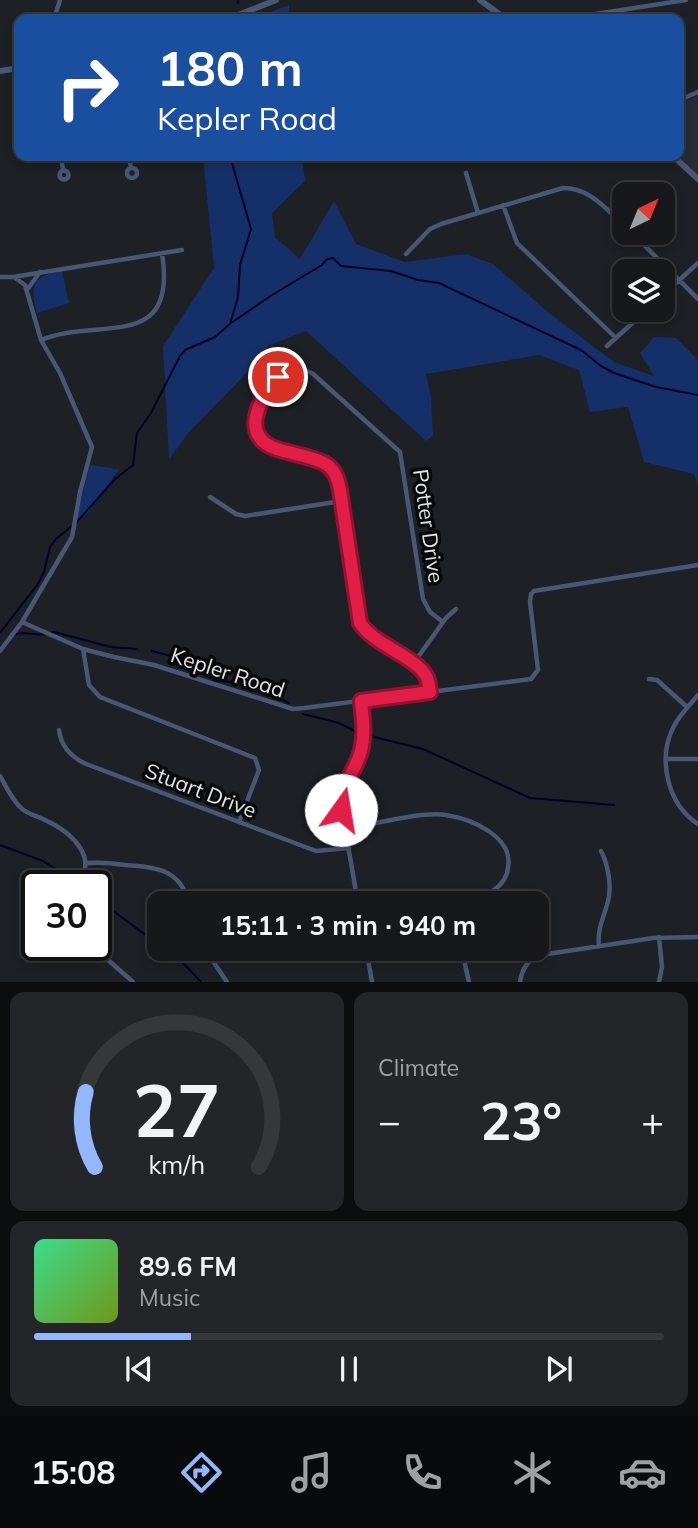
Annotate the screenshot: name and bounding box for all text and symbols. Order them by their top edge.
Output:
text: 180 m [157,37,303,98]
icon: right [42,42,133,133]
text: Kepler Road [157,98,337,138]
north arrow [612,182,676,245]
map controls [612,182,675,322]
button: layers [612,259,675,322]
pin [248,347,308,407]
icon: arrive [259,358,297,396]
street label: Potter Drive [408,467,450,585]
street label: Kepler Road [168,641,288,703]
street label: Stuart Drive [142,757,260,823]
position arrow [304,773,378,847]
speed limit sign: 30 [21,870,112,961]
text: 15:11 · 3 min · 940 m [220,909,476,942]
text: Climate [378,1053,459,1082]
text: 27 [133,1065,221,1156]
text: 23° [480,1088,562,1153]
text: − [378,1097,401,1145]
text: + [641,1097,664,1145]
text: km/h [149,1149,205,1180]
text: 89.6 FM [139,1250,237,1283]
text: Music [139,1283,200,1312]
icon: previous [120,1350,158,1388]
icon: pause [330,1350,368,1388]
icon: next [540,1350,578,1388]
icon: directions [177,1448,226,1497]
icon: music [287,1448,336,1497]
icon: phone [398,1448,447,1497]
icon: climate [508,1448,557,1497]
icon: car [618,1448,667,1497]
text: 15:08 [31,1452,115,1492]

